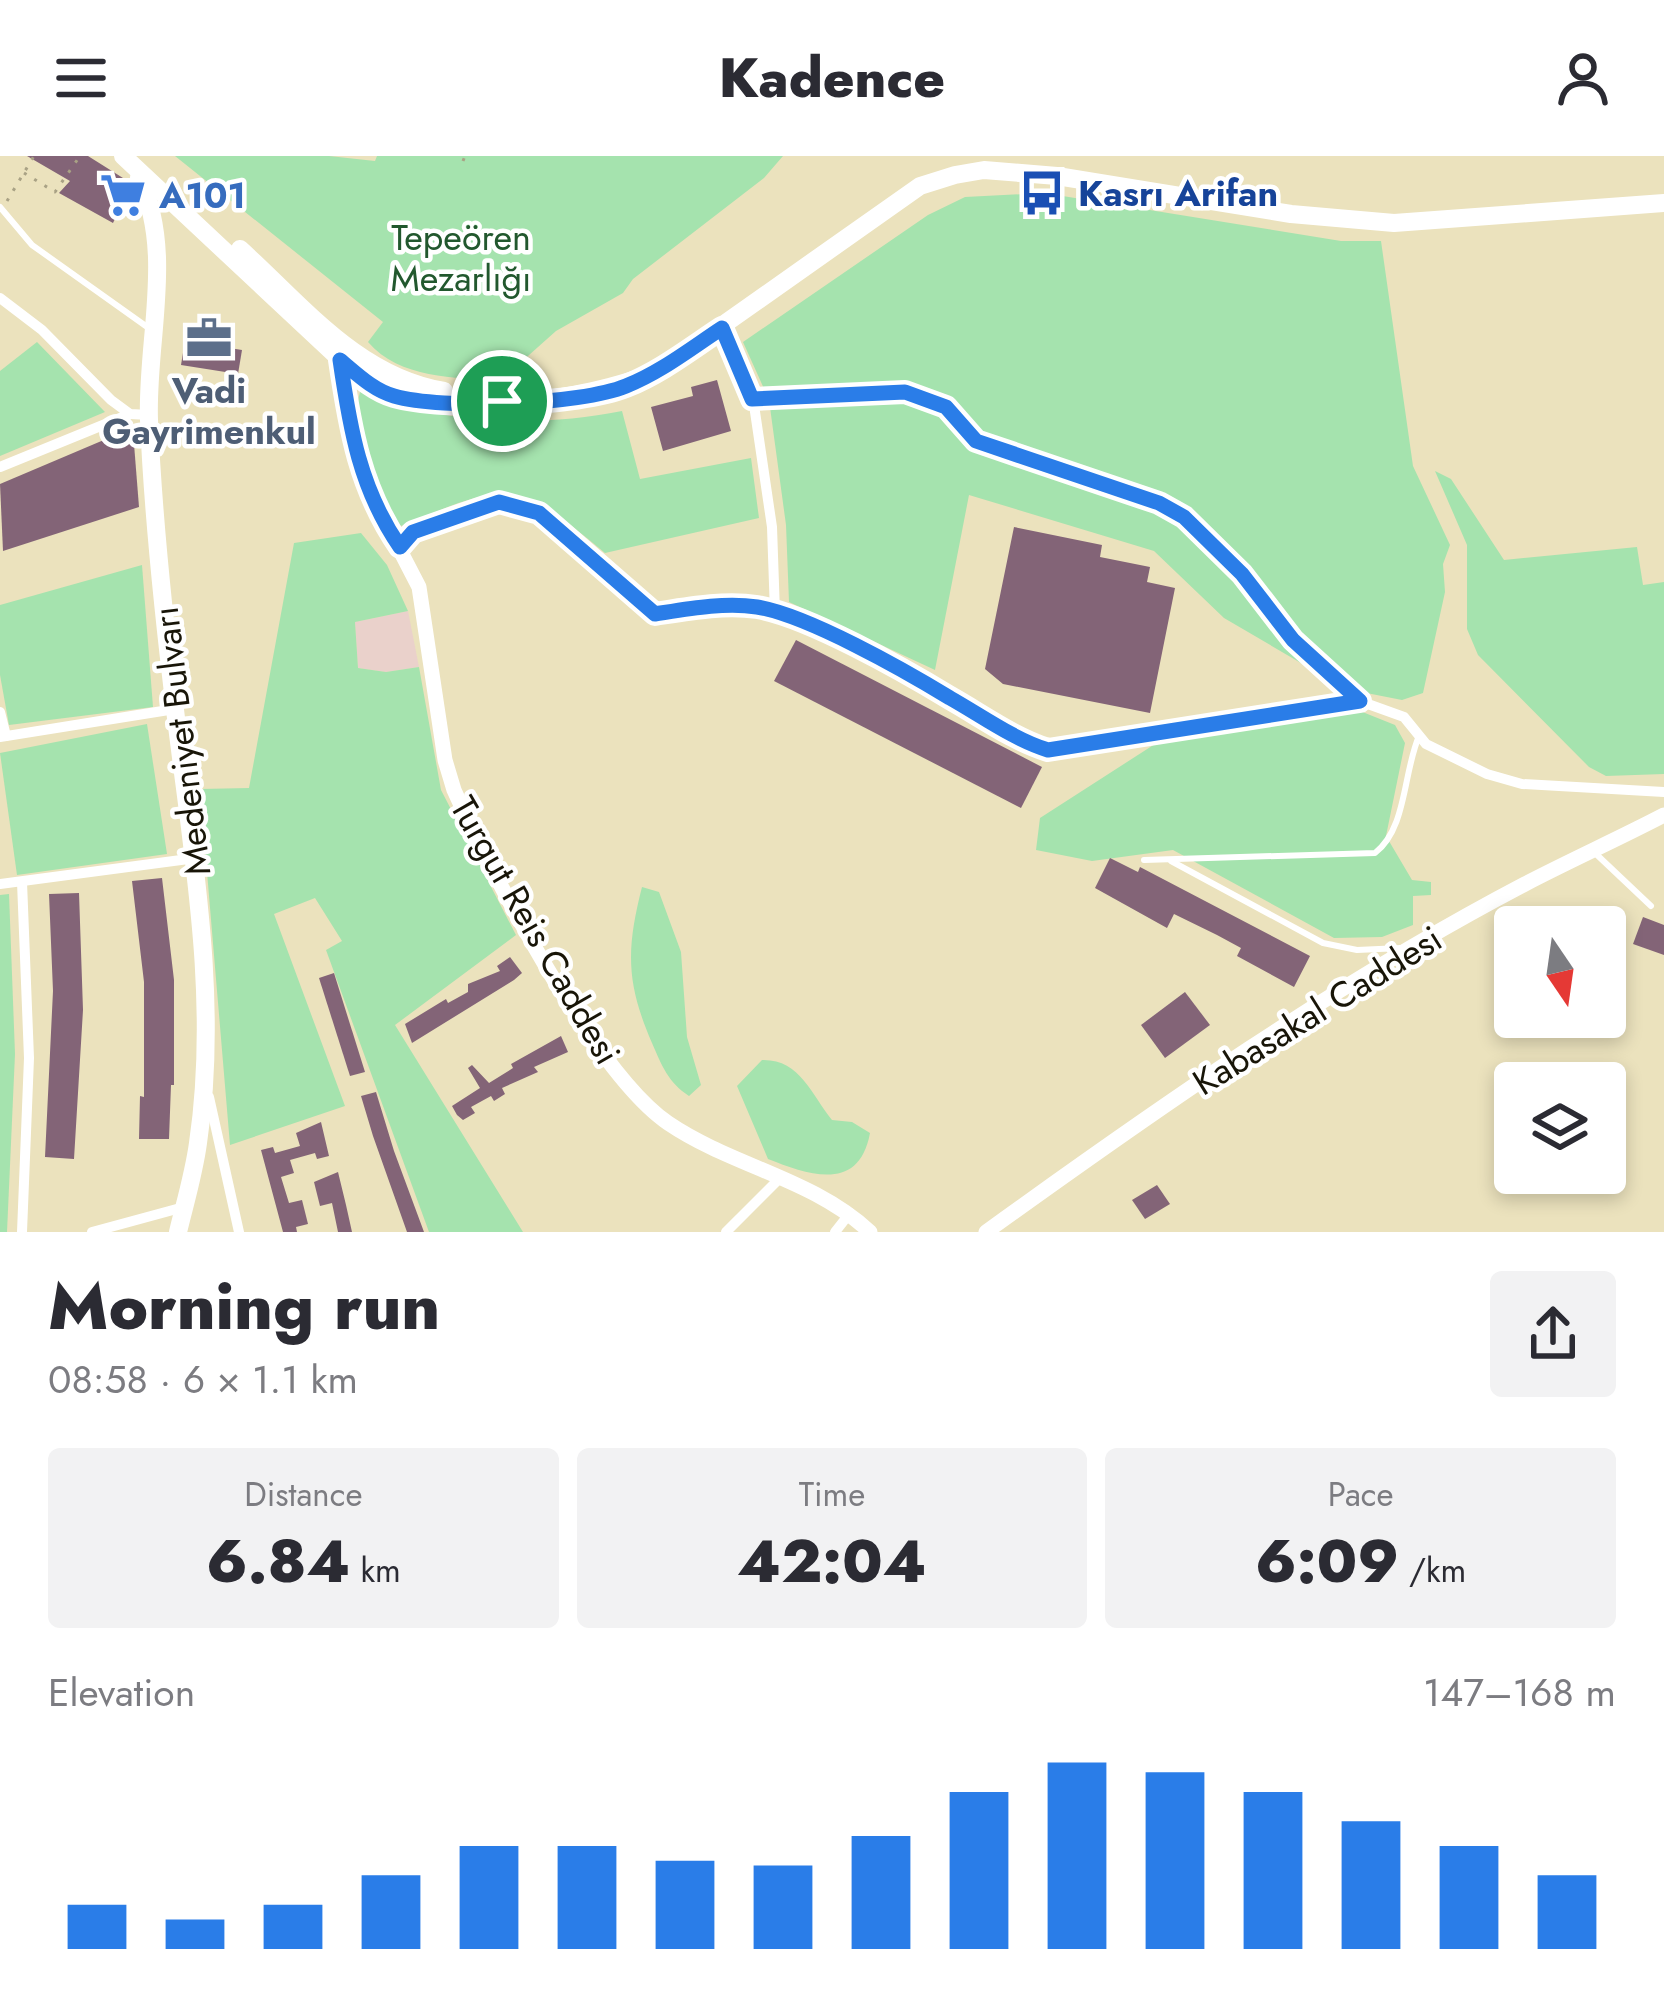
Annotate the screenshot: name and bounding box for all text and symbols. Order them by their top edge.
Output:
text: Kadence [719,39,945,117]
icon: menu [48,45,114,111]
icon: person [1550,45,1616,111]
place label: Kasrı Arifan [1078,167,1278,219]
bus stop icon: Kasrı Arifan [1017,168,1067,218]
place label: A101 [158,169,246,221]
supermarket icon: A101 [98,170,148,220]
park label: Tepeören Mezarlığı [391,211,531,304]
office icon: Vadi Gayrimenkul [184,313,234,363]
pin [451,350,553,452]
place label: Vadi Gayrimenkul [102,364,316,457]
icon: arrive [469,368,535,434]
street label: Medeniyet Bulvarı [139,604,223,878]
street label: Turgut Reis Caddesi [438,786,634,1074]
north arrow [1494,906,1626,1038]
map controls [1494,906,1626,1194]
street label: Kabasakal Caddesi [1182,912,1452,1108]
button: layers [1494,1062,1626,1194]
text: Morning run [48,1258,440,1354]
button: share [1490,1271,1616,1397]
text: 08:58 · 6 × 1.1 km [48,1351,358,1408]
text: Distance [244,1471,362,1518]
text: Time [799,1471,865,1518]
text: Pace [1328,1471,1394,1518]
text: 6.84 [206,1518,351,1605]
text: 42:04 [737,1518,927,1605]
text: 6:09 [1255,1518,1399,1605]
text: km [351,1547,401,1594]
text: /km [1399,1547,1466,1594]
text: Elevation [48,1664,195,1721]
text: 147–168 m [1423,1664,1616,1721]

